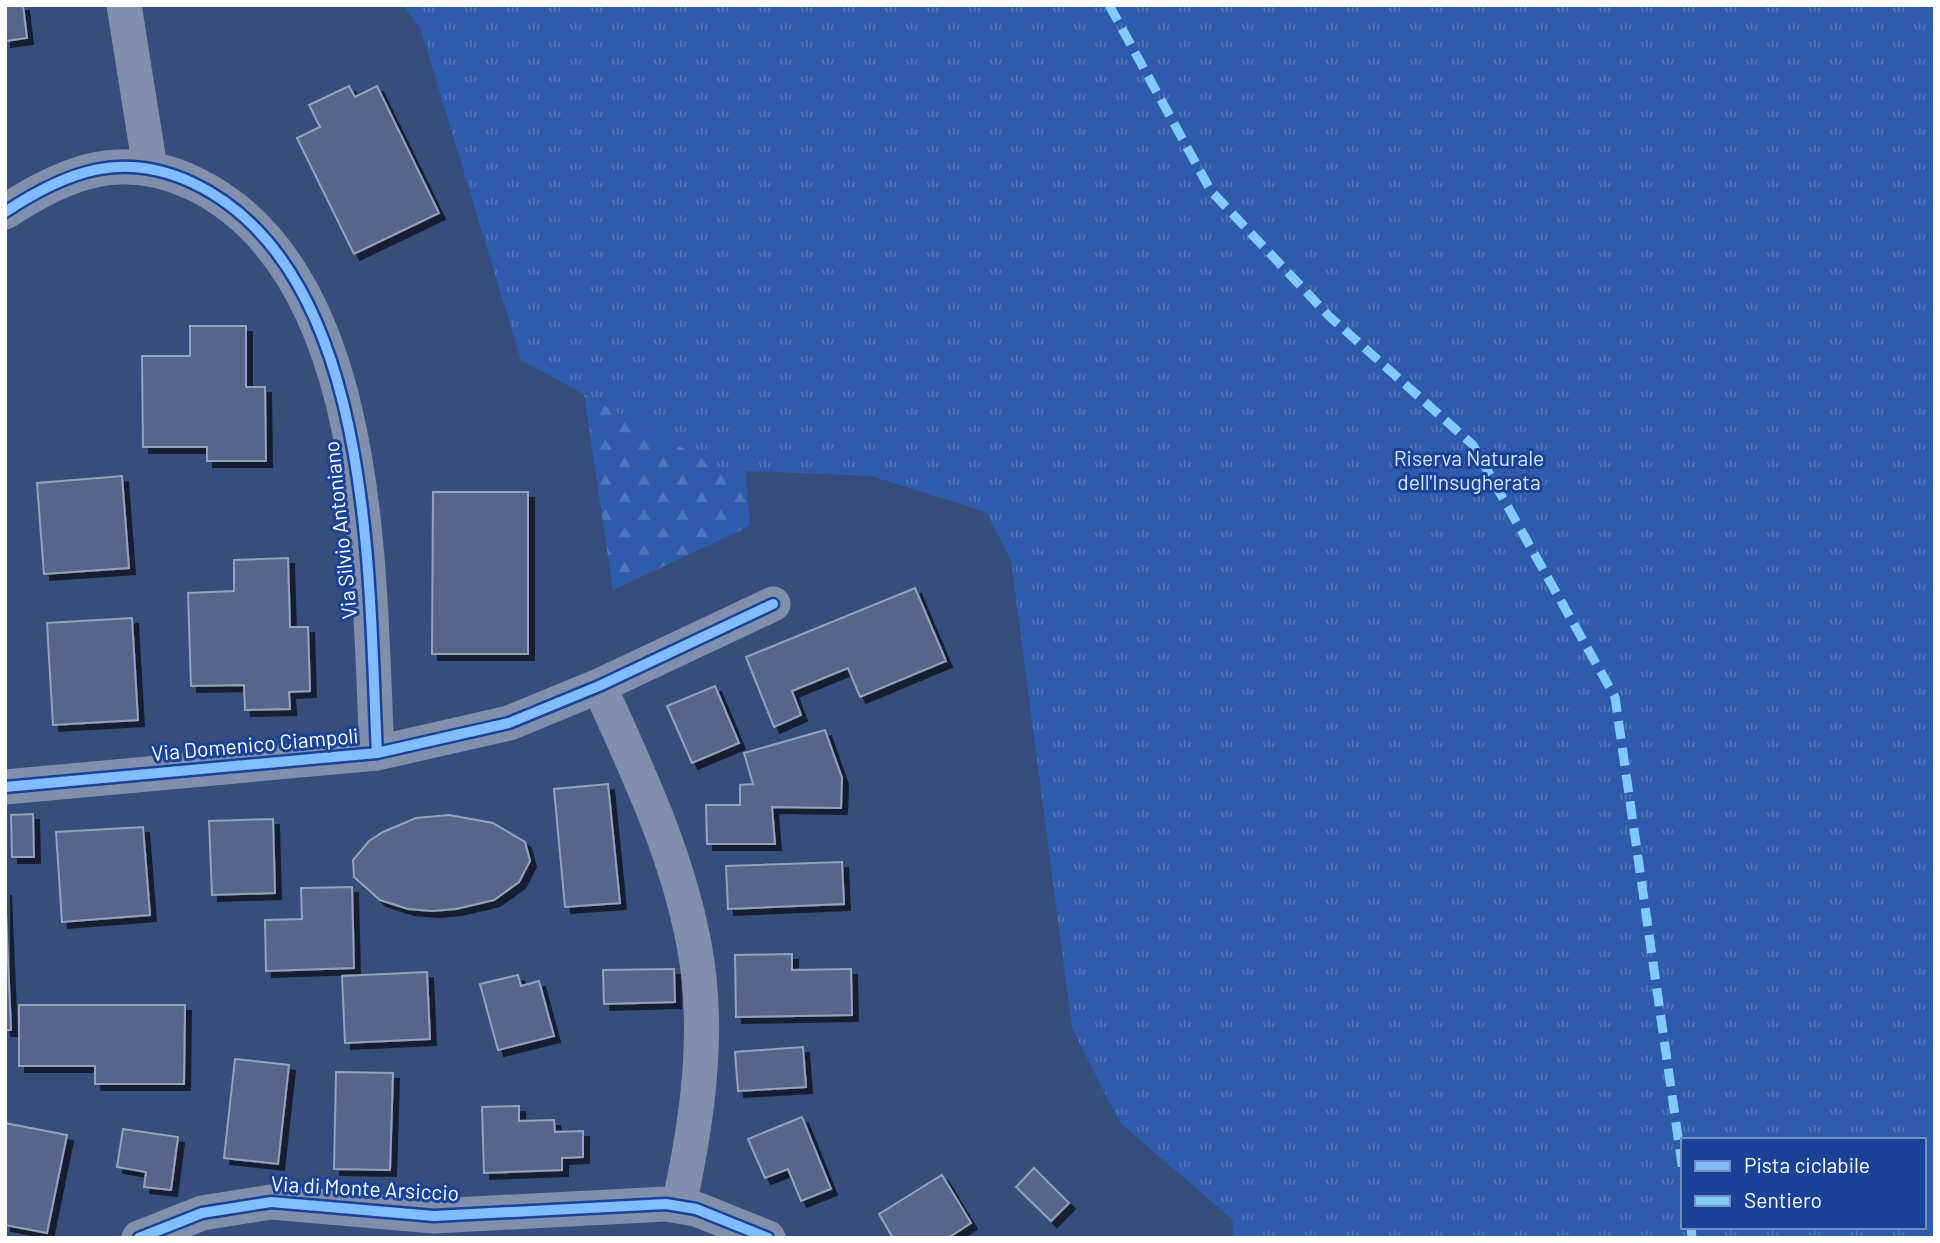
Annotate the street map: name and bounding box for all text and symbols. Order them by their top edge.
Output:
street label: Via Silvio Antoniano [318,440,361,620]
park label: Riserva Naturale dell'Insugherata [1394,445,1544,494]
street label: Via Domenico Ciampoli [150,722,360,765]
legend [1681,1138,1926,1229]
text: Pista ciclabile [1744,1152,1870,1177]
street label: Via di Monte Arsiccio [270,1170,460,1205]
text: Sentiero [1744,1187,1822,1212]

